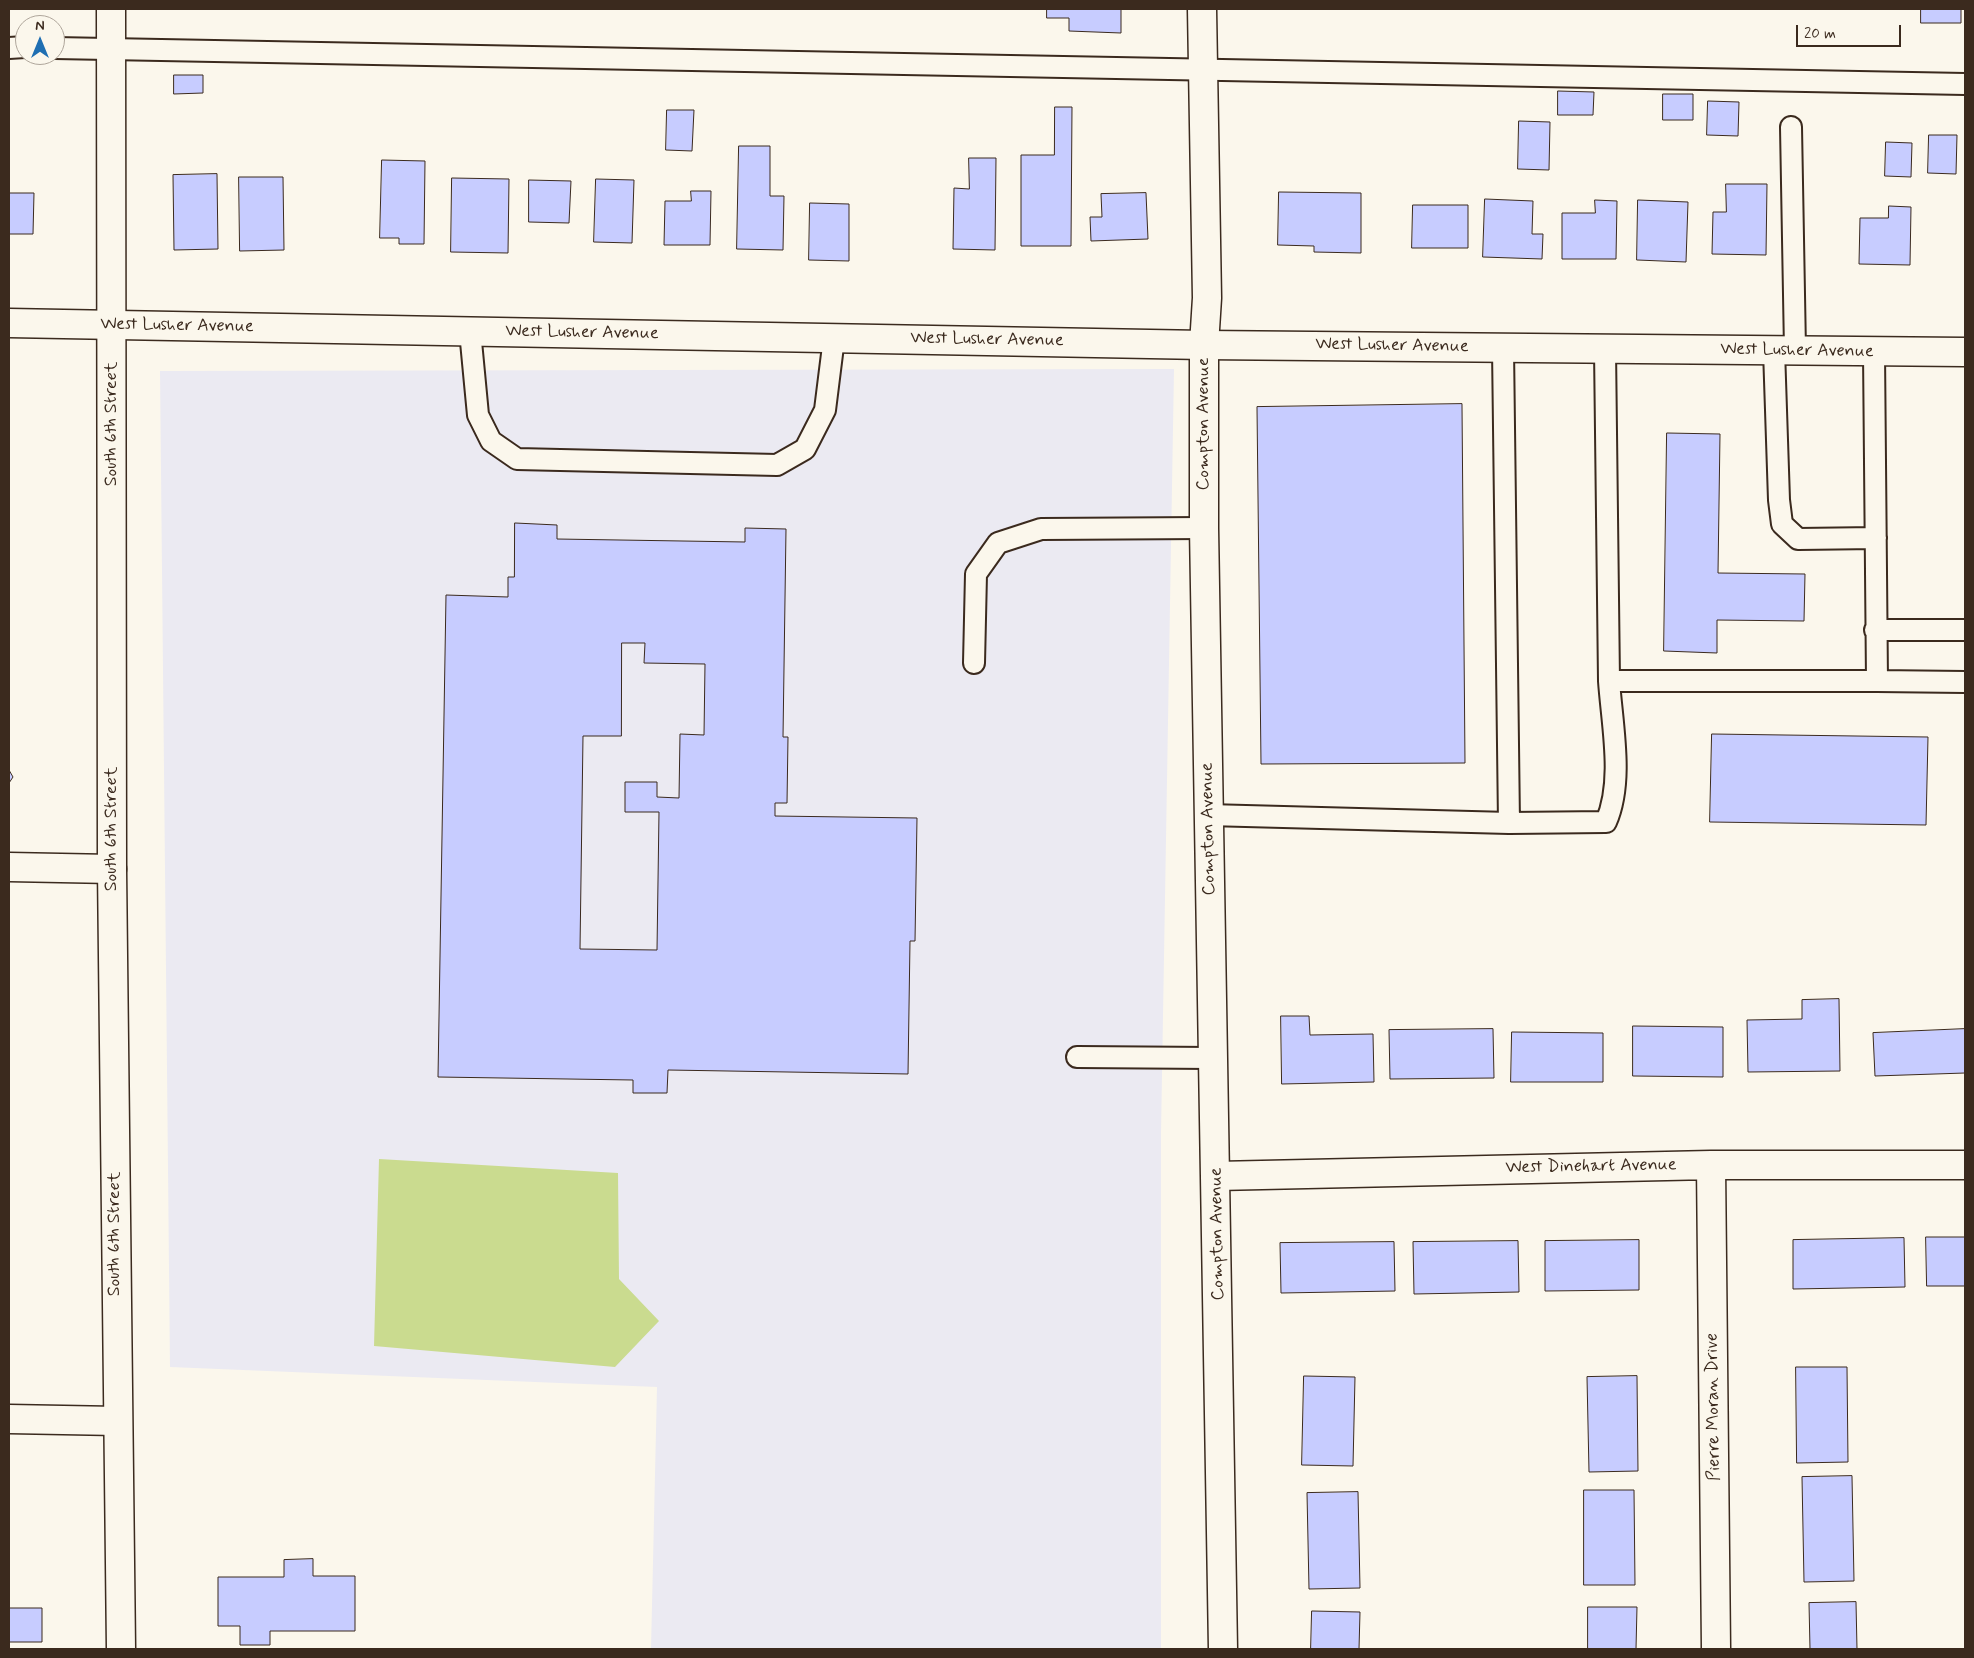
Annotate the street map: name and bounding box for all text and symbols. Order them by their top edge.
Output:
north arrow [15,15,65,65]
scale bar [1799,15,1904,47]
text: N [35,17,45,35]
text: 20 m [1804,24,1836,44]
street label: West Lusher Avenue [100,314,254,338]
street label: West Lusher Avenue [505,321,659,345]
street label: West Lusher Avenue [910,328,1064,352]
street label: West Lusher Avenue [1315,334,1469,358]
street label: West Lusher Avenue [1720,339,1874,363]
street label: Compton Avenue [1193,357,1215,491]
street label: South 6th Street [101,362,123,486]
street label: Compton Avenue [1197,762,1221,896]
street label: South 6th Street [101,767,123,891]
street label: West Dinehart Avenue [1505,1155,1677,1179]
street label: Compton Avenue [1206,1167,1230,1301]
street label: South 6th Street [104,1172,126,1296]
street label: Pierre Moran Drive [1702,1333,1726,1481]

